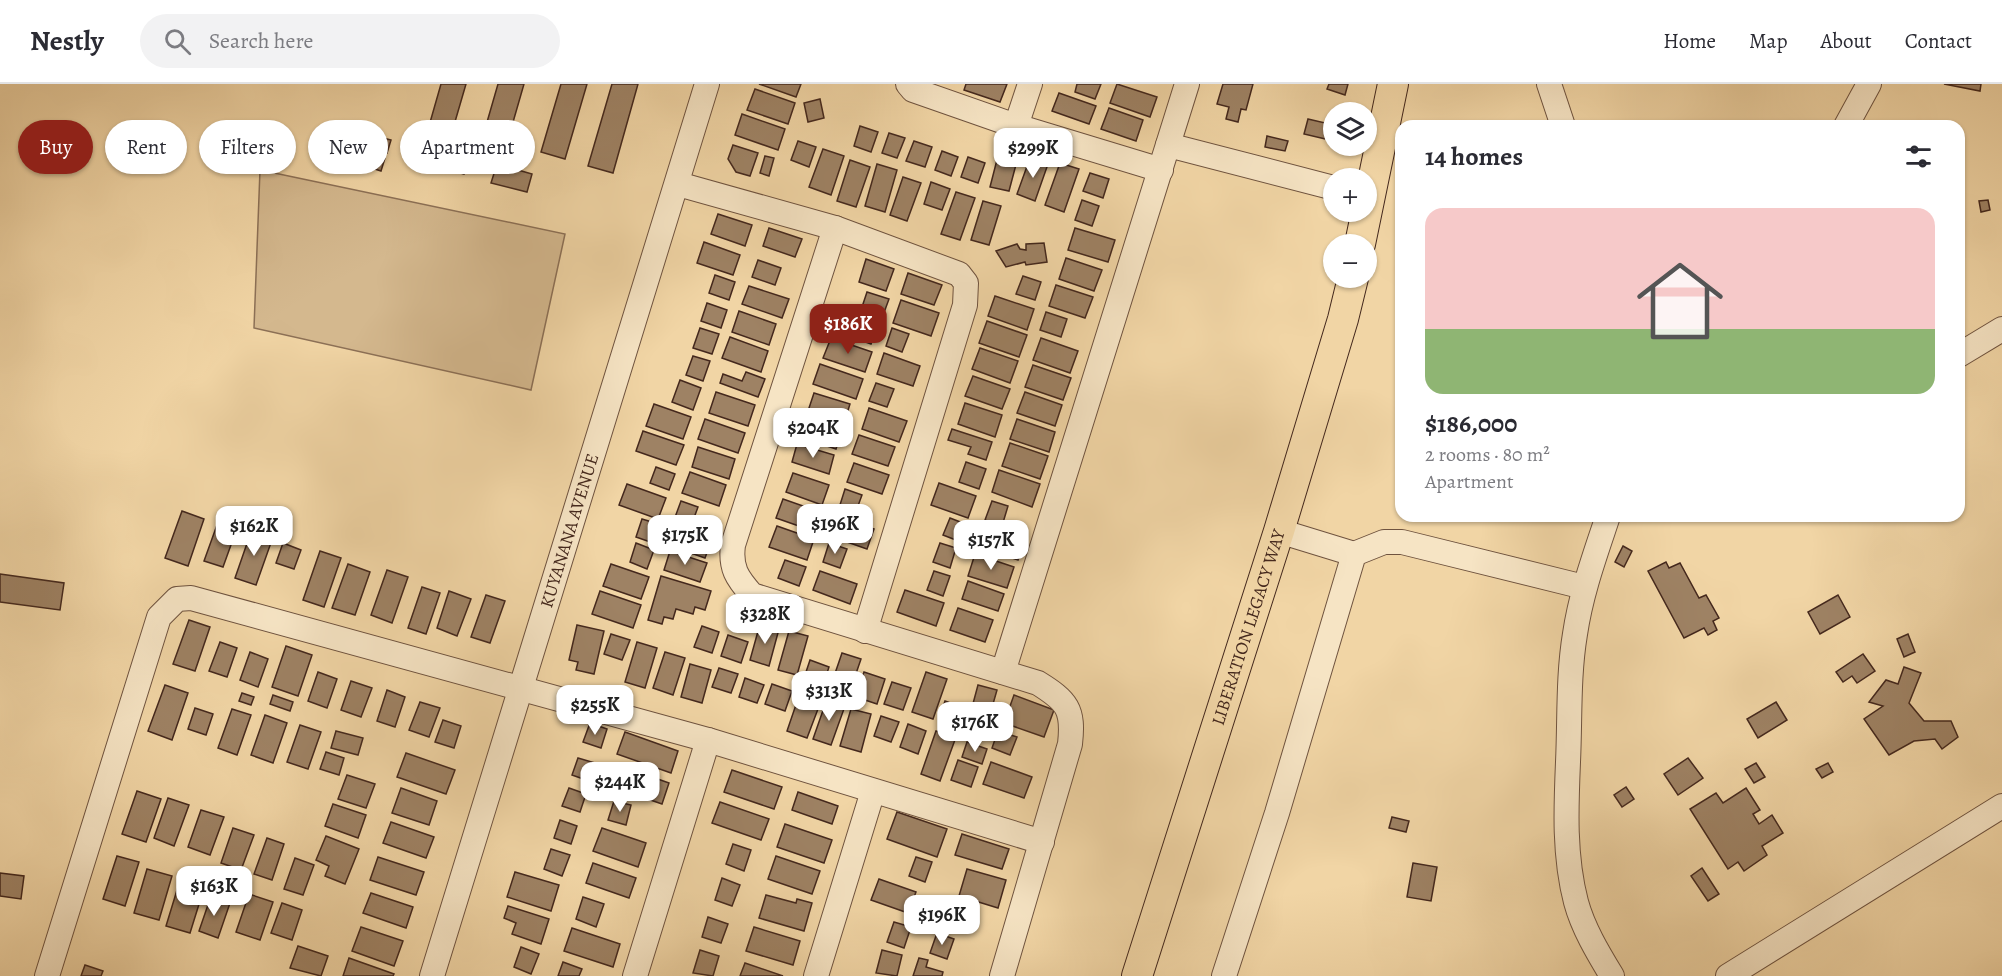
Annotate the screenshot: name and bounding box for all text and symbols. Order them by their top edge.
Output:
search box [140,14,560,68]
text: Nestly [30,22,104,60]
icon: search [161,25,194,58]
text: Search here [209,26,313,56]
text: Home [1663,27,1716,55]
text: Map [1749,27,1787,55]
text: About [1820,27,1872,55]
text: Contact [1905,27,1972,55]
map controls [1323,102,1377,288]
button: layers [1323,102,1377,156]
chip: Buy [18,120,93,174]
chip: Rent [105,120,187,174]
chip: Filters [199,120,296,174]
chip: New [308,120,388,174]
chip: Apartment [400,120,535,174]
pin: $299K [991,128,1075,179]
text: $299K [1008,134,1058,161]
text: 14 homes [1425,139,1523,174]
icon: filters [1902,140,1935,173]
button: + [1323,168,1377,222]
button: − [1323,234,1377,288]
icon: home [1626,247,1734,355]
pin: $186K [806,304,890,355]
text: $186K [824,310,872,337]
text: $186,000 [1425,406,1517,441]
pin: $204K [771,408,855,459]
text: $204K [787,414,839,441]
text: 2 rooms · 80 m² [1425,441,1550,468]
street label: KUYANANA AVENUE [534,450,604,611]
text: Apartment [1425,468,1514,495]
pin: $196K [793,504,877,555]
pin: $162K [212,506,296,557]
text: $196K [811,510,859,537]
text: $162K [230,512,278,539]
pin: $175K [643,515,727,566]
pin: $157K [949,520,1033,571]
text: $175K [662,521,708,548]
street label: LIBERATION LEGACY WAY [1206,525,1291,728]
text: $157K [968,526,1014,553]
pin: $328K [723,594,807,645]
text: $328K [740,600,790,627]
pin: $313K [787,671,871,722]
text: $313K [806,677,852,704]
pin: $255K [553,685,637,736]
text: $255K [570,691,620,718]
pin: $176K [933,702,1017,753]
text: $176K [951,708,999,735]
pin: $244K [578,762,662,813]
text: $244K [595,768,645,795]
pin: $163K [172,866,256,917]
text: $163K [190,872,238,899]
pin: $196K [900,895,984,946]
text: $196K [918,901,966,928]

